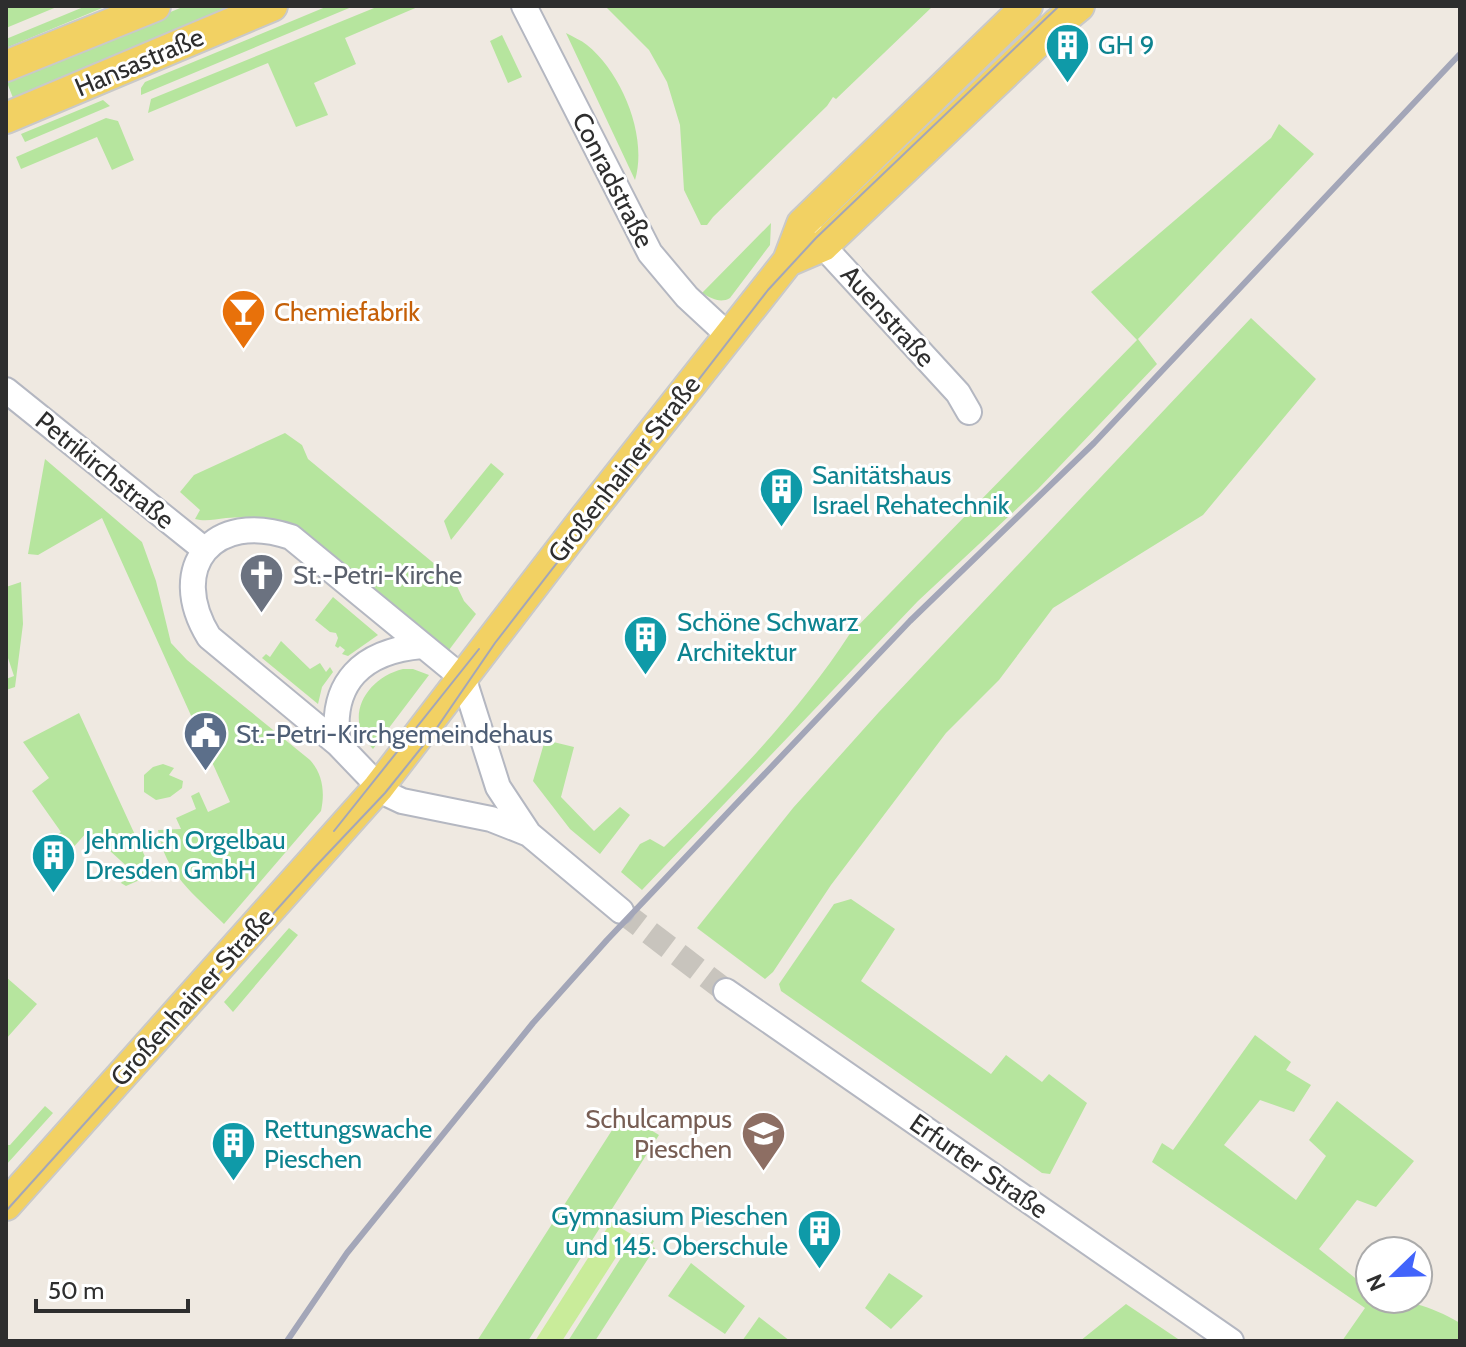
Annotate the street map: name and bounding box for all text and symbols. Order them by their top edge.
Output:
street label: Hansastraße [70,21,208,103]
building icon: GH 9 [1043,21,1091,84]
place label: GH 9 [1098,29,1154,61]
street label: Conradstraße [565,107,661,253]
street label: Auenstraße [834,259,942,373]
bar icon: Chemiefabrik [219,288,267,351]
place label: Chemiefabrik [274,296,420,328]
street label: Großenhainer Straße [541,369,707,569]
street label: Petrikirchstraße [29,404,181,536]
place label: Sanitätshaus Israel Rehatechnik [812,459,1010,521]
building icon: Sanitätshaus Israel Rehatechnik [757,466,805,529]
church icon: St.-Petri-Kirche [238,551,286,614]
place label: St.-Petri-Kirche [293,559,462,591]
place label: Schöne Schwarz Architektur [677,606,859,668]
building icon: Schöne Schwarz Architektur [622,613,670,676]
public building icon: St.-Petri-Kirchgemeindehaus [181,710,229,773]
place label: St.-Petri-Kirchgemeindehaus [236,718,553,750]
place label: Jehmlich Orgelbau Dresden GmbH [84,824,286,886]
building icon: Jehmlich Orgelbau Dresden GmbH [30,831,78,894]
street label: Großenhainer Straße [104,901,280,1093]
place label: Schulcampus Pieschen [585,1103,732,1165]
street label: Erfurter Straße [904,1107,1054,1225]
school or university icon: Schulcampus Pieschen [739,1110,787,1173]
place label: Rettungswache Pieschen [264,1113,432,1175]
building icon: Rettungswache Pieschen [209,1120,257,1183]
place label: Gymnasium Pieschen und 145. Oberschule [551,1200,788,1262]
building icon: Gymnasium Pieschen und 145. Oberschule [795,1207,843,1270]
north arrow [1354,1235,1434,1315]
scale bar [36,1263,188,1313]
text: N [1361,1270,1392,1295]
text: 50 m [48,1276,104,1305]

